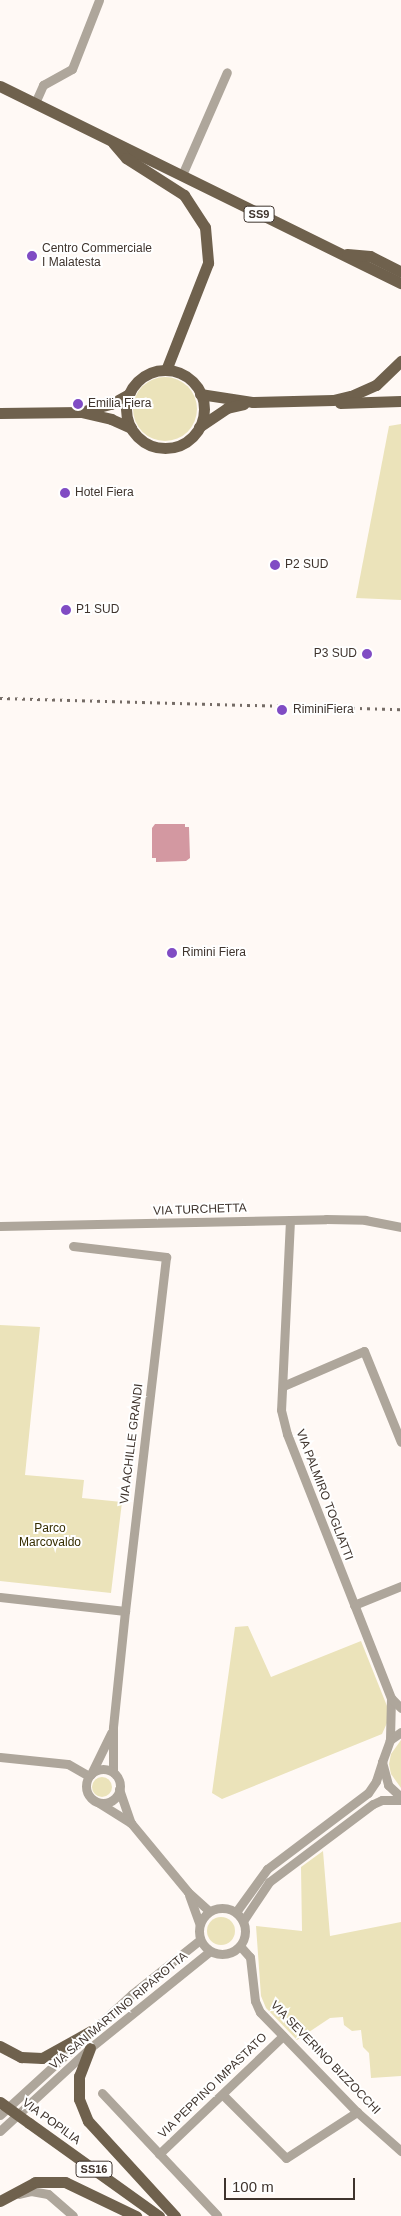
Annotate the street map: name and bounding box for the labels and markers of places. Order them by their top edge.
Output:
place label: Centro Commerciale I Malatesta [42,242,152,270]
marker: Centro Commerciale I Malatesta [26,250,38,262]
place label: Emilia Fiera [88,397,151,411]
marker: Emilia Fiera [72,398,84,410]
place label: Hotel Fiera [75,486,134,500]
marker: Hotel Fiera [59,487,71,499]
place label: P2 SUD [285,558,328,572]
marker: P2 SUD [269,559,281,571]
place label: P1 SUD [76,603,119,617]
marker: P1 SUD [60,604,72,616]
place label: P3 SUD [314,647,357,661]
marker: P3 SUD [361,648,373,660]
marker: RiminiFiera [275,703,289,717]
place label: RiminiFiera [293,703,354,717]
place label: Rimini Fiera [182,946,246,960]
marker: Rimini Fiera [166,947,178,959]

